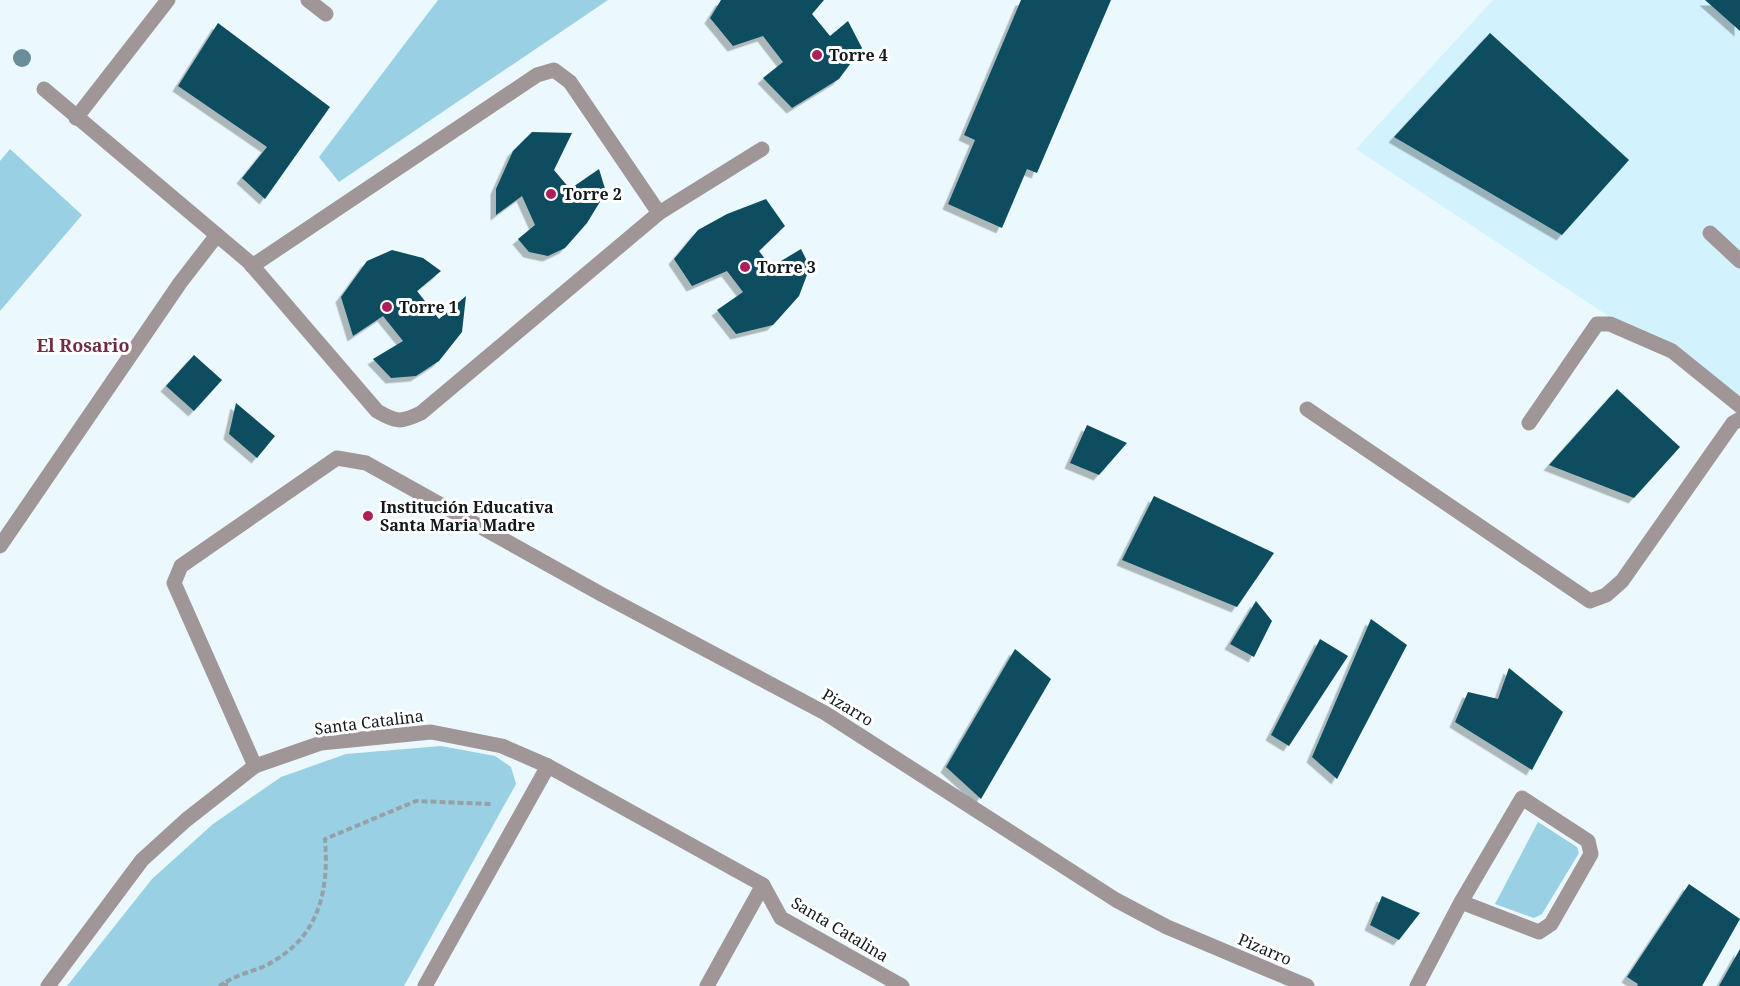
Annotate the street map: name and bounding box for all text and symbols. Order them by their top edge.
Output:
place label: Torre 4 [829,44,888,66]
marker: Torre 4 [810,48,824,62]
place label: Torre 2 [563,183,622,205]
marker: Torre 2 [544,187,558,201]
place label: Torre 3 [757,256,816,278]
marker: Torre 3 [738,260,752,274]
place label: Torre 1 [399,296,458,318]
marker: Torre 1 [380,300,394,314]
district label: El Rosario [37,333,129,357]
place label: Institución Educativa Santa Maria Madre [380,496,554,536]
marker: Institución Educativa Santa Maria Madre [361,509,375,523]
street label: Pizarro [818,683,878,731]
street label: Santa Catalina [313,704,425,740]
street label: Santa Catalina [787,891,893,967]
street label: Pizarro [1235,928,1295,970]

